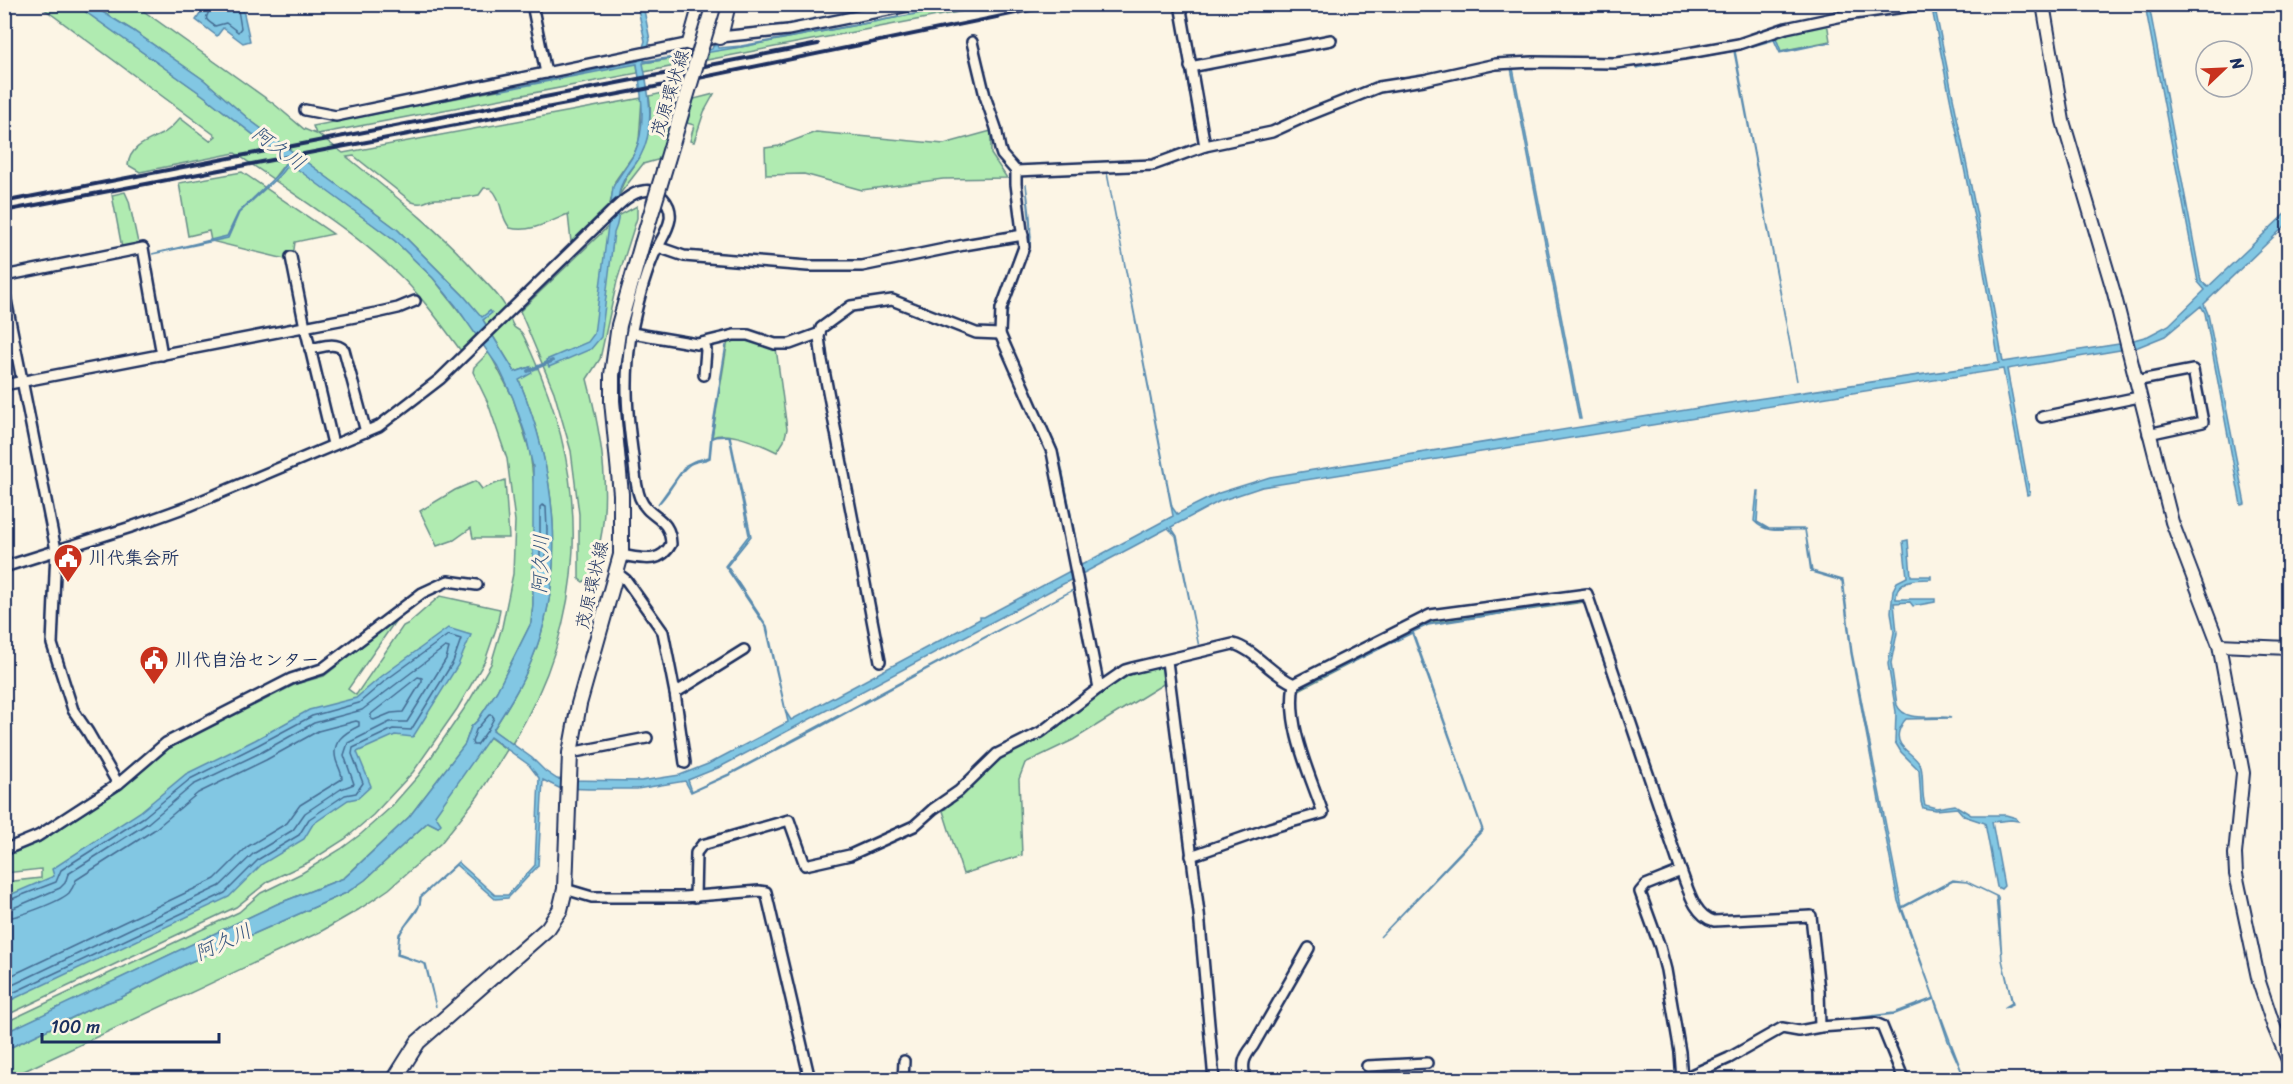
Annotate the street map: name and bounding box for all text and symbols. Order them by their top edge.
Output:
north arrow [2194,39,2254,99]
street label: 茂原環状線 [642,45,698,141]
text: N [2221,52,2253,75]
water label: 阿久川 [244,117,313,180]
water label: 阿久川 [522,533,559,595]
street label: 茂原環状線 [566,538,618,632]
public building icon: 川代集会所 [52,542,84,584]
place label: 川代集会所 [89,542,179,574]
public building icon: 川代自治センター [138,644,170,686]
place label: 川代自治センター [175,644,319,676]
water label: 阿久川 [189,914,258,971]
scale bar [42,1006,219,1044]
text: 100 m [51,1011,100,1043]

